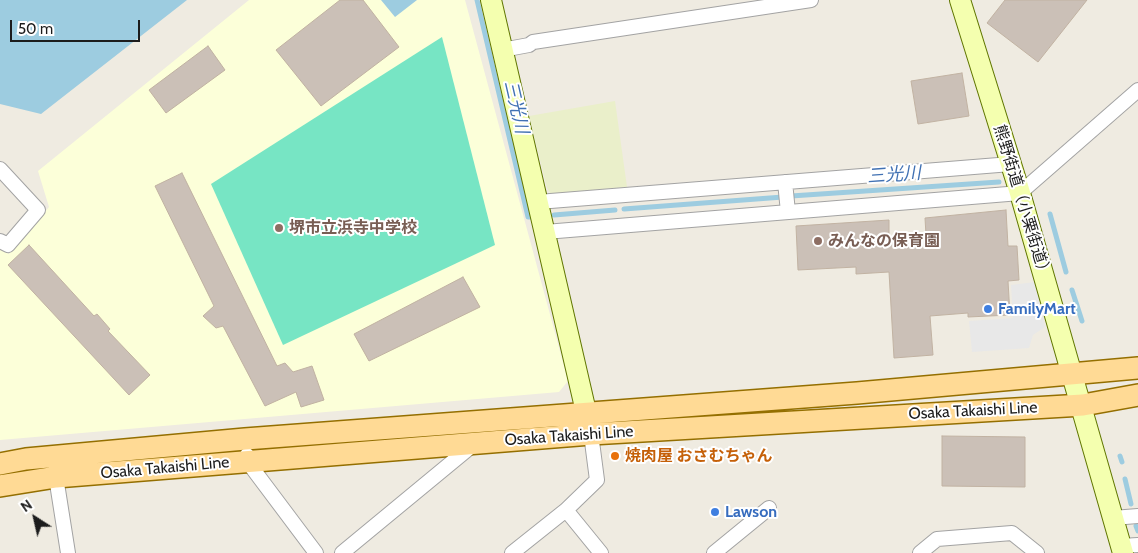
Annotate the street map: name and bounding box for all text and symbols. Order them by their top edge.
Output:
scale bar [12,10,142,42]
text: 50 m [18,20,53,38]
water label: 三光川 [499,78,533,136]
street label: 熊野街道（小栗街道） [989,123,1055,281]
water label: 三光川 [866,162,922,188]
place label: 堺市立浜寺中学校 [289,218,417,238]
marker: 堺市立浜寺中学校 [273,222,285,234]
place label: みんなの保育園 [828,231,940,251]
marker: みんなの保育園 [812,235,824,247]
place label: FamilyMart [998,299,1076,319]
marker: FamilyMart [982,303,994,315]
street label: Osaka Takaishi Line [908,398,1038,424]
street label: Osaka Takaishi Line [504,422,634,450]
place label: 焼肉屋 おさむちゃん [625,446,773,466]
marker: 焼肉屋 おさむちゃん [609,450,621,462]
street label: Osaka Takaishi Line [100,453,230,483]
north arrow [10,493,60,543]
text: N [17,495,36,516]
place label: Lawson [725,502,777,522]
marker: Lawson [709,506,721,518]

